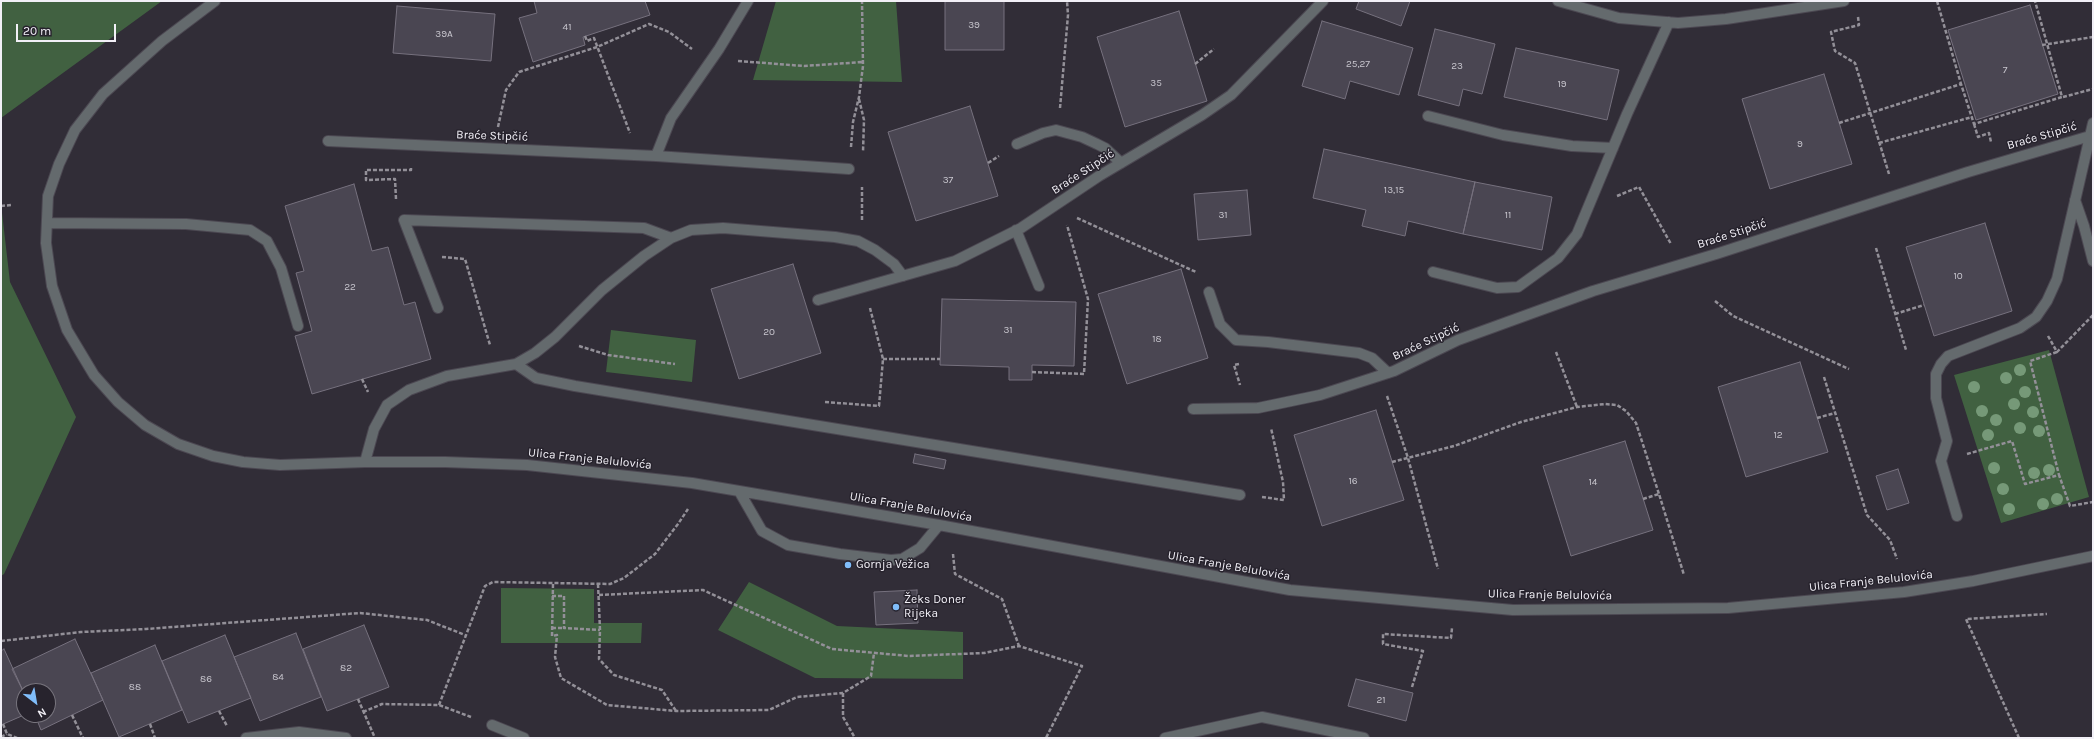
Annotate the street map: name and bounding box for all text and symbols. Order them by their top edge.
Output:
scale bar [18,16,118,42]
house number: 39 [968,19,980,31]
house number: 41 [563,21,571,33]
text: 20 m [23,24,51,38]
house number: 39A [435,28,453,40]
house number: 25,27 [1346,58,1370,70]
house number: 23 [1451,60,1463,72]
house number: 7 [2003,64,2007,76]
house number: 35 [1150,77,1162,89]
house number: 19 [1557,78,1567,90]
street label: Braće Stipčić [2005,119,2079,153]
street label: Braće Stipčić [456,128,528,144]
house number: 9 [1797,138,1803,150]
street label: Braće Stipčić [1049,146,1117,198]
house number: 37 [943,174,953,186]
house number: 13,15 [1384,184,1404,196]
house number: 31 [1218,209,1228,221]
house number: 11 [1505,209,1511,221]
street label: Braće Stipčić [1696,216,1768,252]
house number: 10 [1953,270,1963,282]
house number: 22 [344,281,356,293]
street label: Braće Stipčić [1390,320,1462,364]
house number: 31 [1003,324,1013,336]
house number: 20 [763,326,775,338]
house number: 18 [1152,333,1162,345]
house number: 12 [1773,429,1783,441]
street label: Ulica Franje Belulovića [527,445,653,473]
house number: 16 [1348,475,1358,487]
house number: 14 [1589,476,1597,488]
street label: Ulica Franje Belulovića [849,489,973,525]
street label: Ulica Franje Belulovića [1167,548,1291,584]
place label: Gornja Vežica [856,558,930,572]
marker: Gornja Vežica [843,560,853,570]
street label: Ulica Franje Belulovića [1808,567,1934,595]
street label: Ulica Franje Belulovića [1488,587,1612,603]
place label: Žeks Doner Rijeka [904,593,965,621]
marker: Žeks Doner Rijeka [891,602,901,612]
house number: 82 [340,662,352,674]
house number: 84 [272,671,284,683]
house number: 86 [200,673,212,685]
house number: 88 [129,681,141,693]
north arrow [16,683,56,723]
house number: 21 [1376,694,1386,706]
text: N [35,705,49,720]

